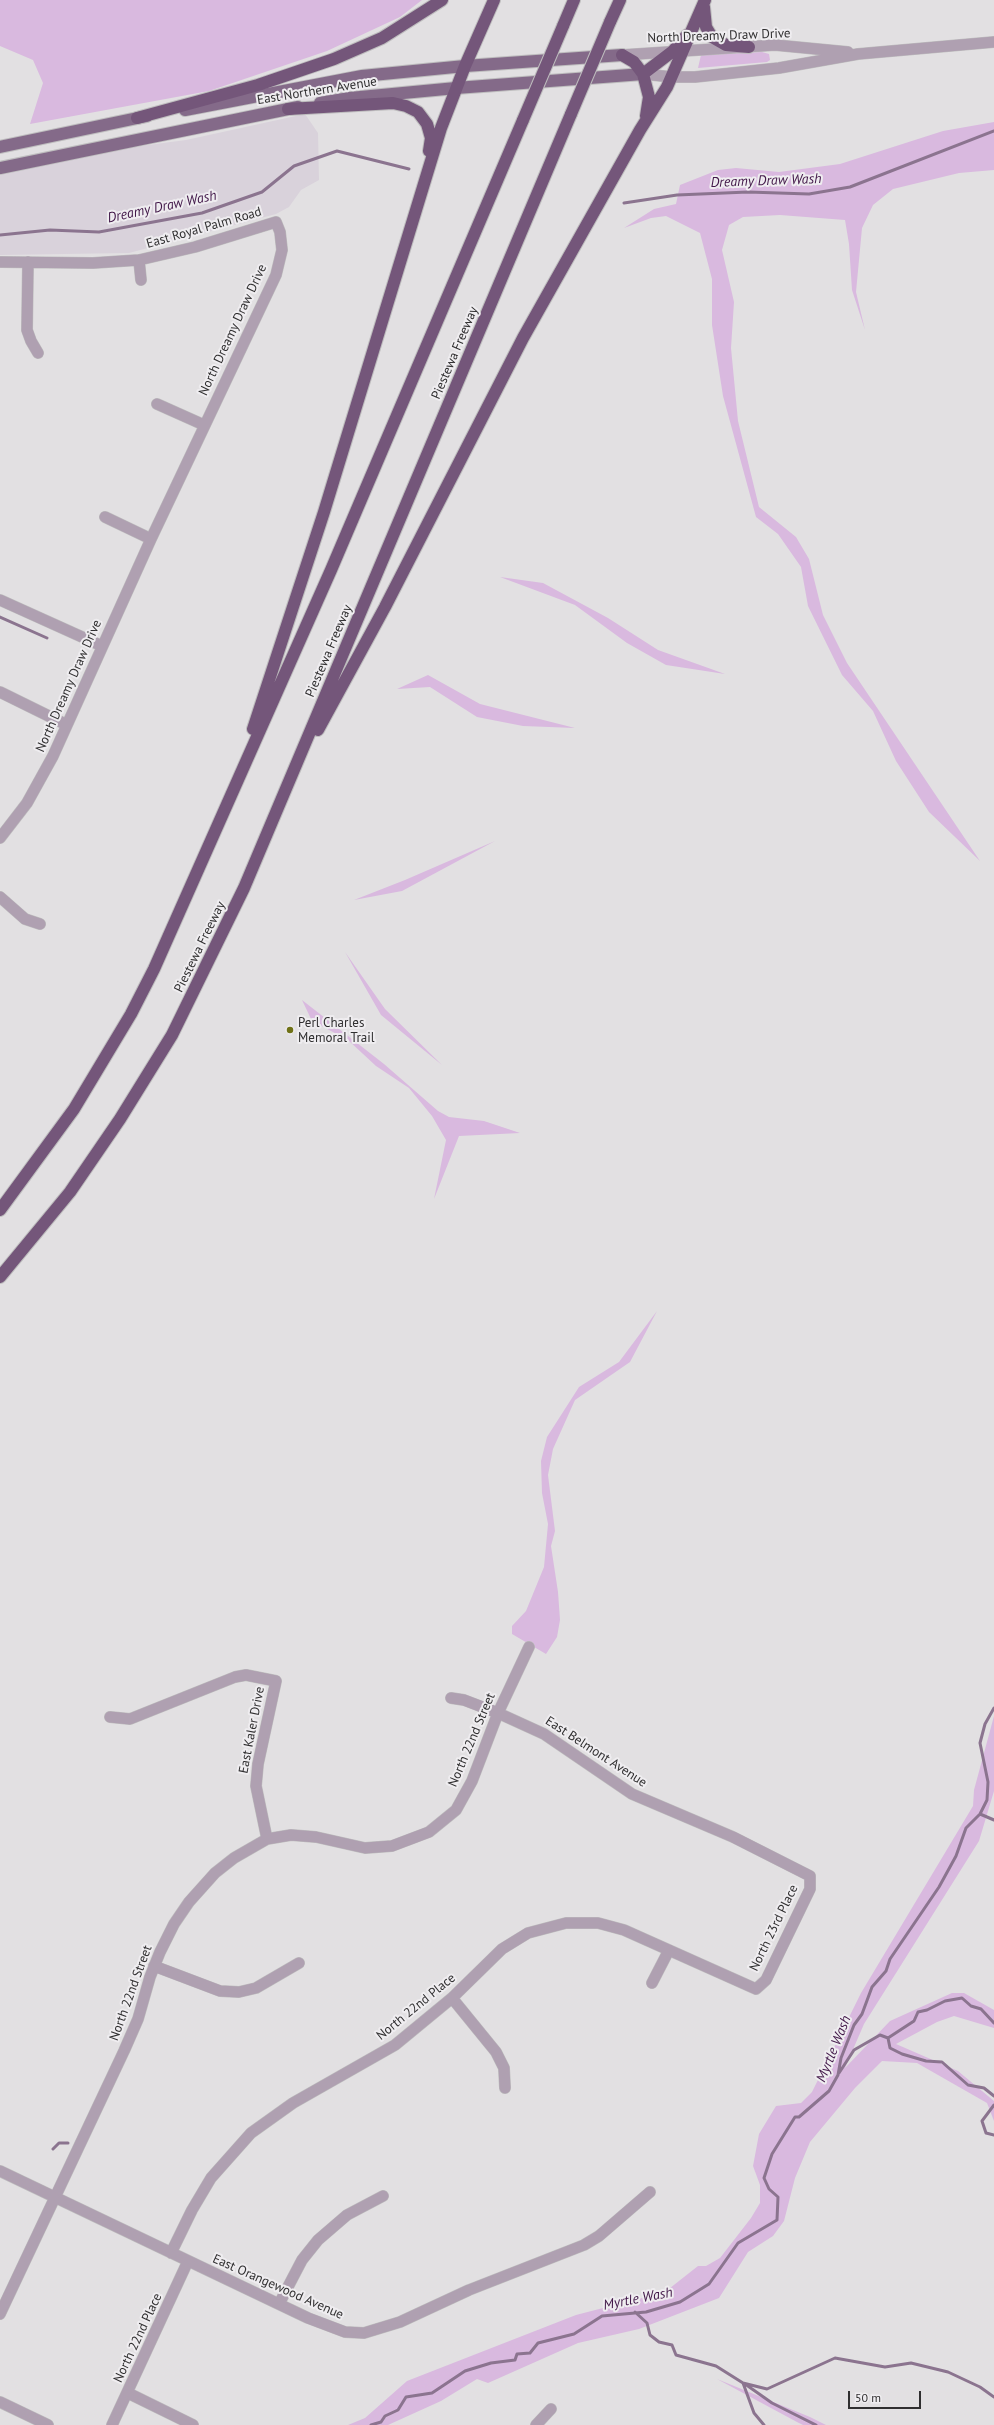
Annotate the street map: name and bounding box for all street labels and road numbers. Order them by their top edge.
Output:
street label: North Dreamy Draw Drive [647,26,791,46]
street label: East Northern Avenue [256,74,378,108]
street label: East Royal Palm Road [145,204,263,252]
street label: North Dreamy Draw Drive [196,262,270,398]
street label: Piestewa Freeway [428,304,482,402]
street label: Piestewa Freeway [302,602,356,700]
street label: North Dreamy Draw Drive [33,617,105,755]
street label: Piestewa Freeway [171,899,229,995]
street label: East Kaler Drive [236,1685,268,1775]
street label: North 22nd Street [445,1691,499,1789]
street label: East Belmont Avenue [542,1713,650,1791]
street label: North 23rd Place [746,1882,802,1974]
street label: North 22nd Street [106,1943,156,2043]
street label: North 22nd Place [373,1970,459,2044]
street label: East Orangewood Avenue [210,2251,346,2323]
street label: North 22nd Place [110,2291,166,2385]

